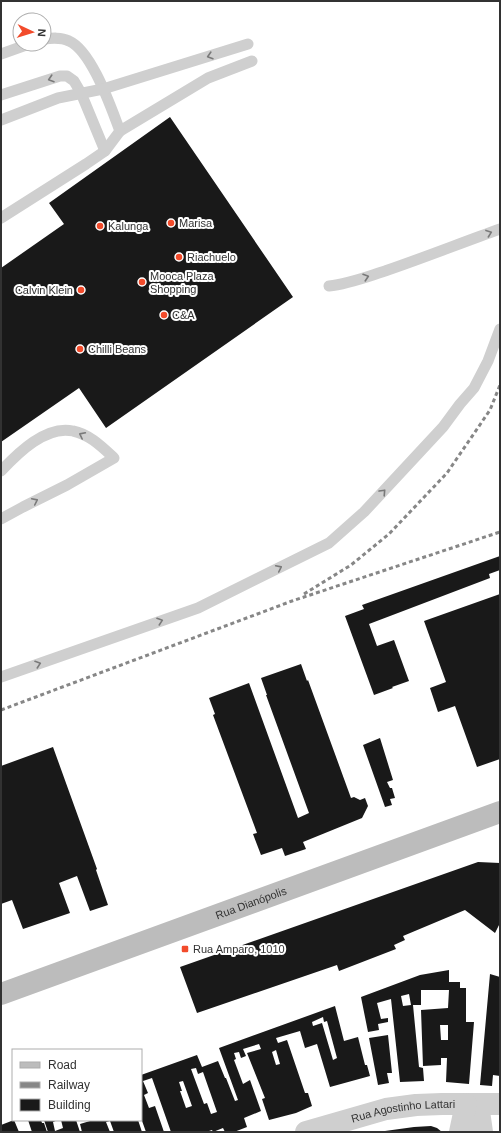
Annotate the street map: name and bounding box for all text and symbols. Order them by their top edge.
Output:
north arrow [12,12,52,52]
text: N [36,28,48,37]
one-way arrow [207,51,214,60]
one-way arrow [48,74,55,82]
place label: Marisa [179,217,213,229]
marker: Marisa [166,218,176,228]
place label: Kalunga [108,220,149,232]
marker: Kalunga [95,221,105,231]
one-way arrow [485,230,492,238]
place label: Riachuelo [187,251,236,263]
marker: Riachuelo [174,252,184,262]
place label: Mooca Plaza Shopping [150,270,214,295]
one-way arrow [363,273,370,282]
marker: Mooca Plaza Shopping [137,277,147,287]
place label: Calvin Klein [15,284,73,296]
marker: Calvin Klein [76,285,86,295]
place label: C&A [172,309,195,321]
marker: C&A [159,310,169,320]
place label: Chilli Beans [88,343,147,355]
marker: Chilli Beans [75,344,85,354]
one-way arrow [79,432,87,440]
one-way arrow [378,489,385,497]
one-way arrow [31,498,39,506]
one-way arrow [275,565,282,573]
one-way arrow [157,617,164,626]
one-way arrow [34,660,41,669]
street label: Rua Dianópolis [214,884,289,921]
place label: Rua Amparo, 1010 [193,943,285,955]
marker: Rua Amparo, 1010 [180,944,190,954]
legend [12,1049,142,1121]
text: Road [48,1058,77,1072]
text: Railway [48,1078,90,1092]
text: Building [48,1098,91,1112]
street label: Rua Agostinho Lattari [350,1098,455,1125]

